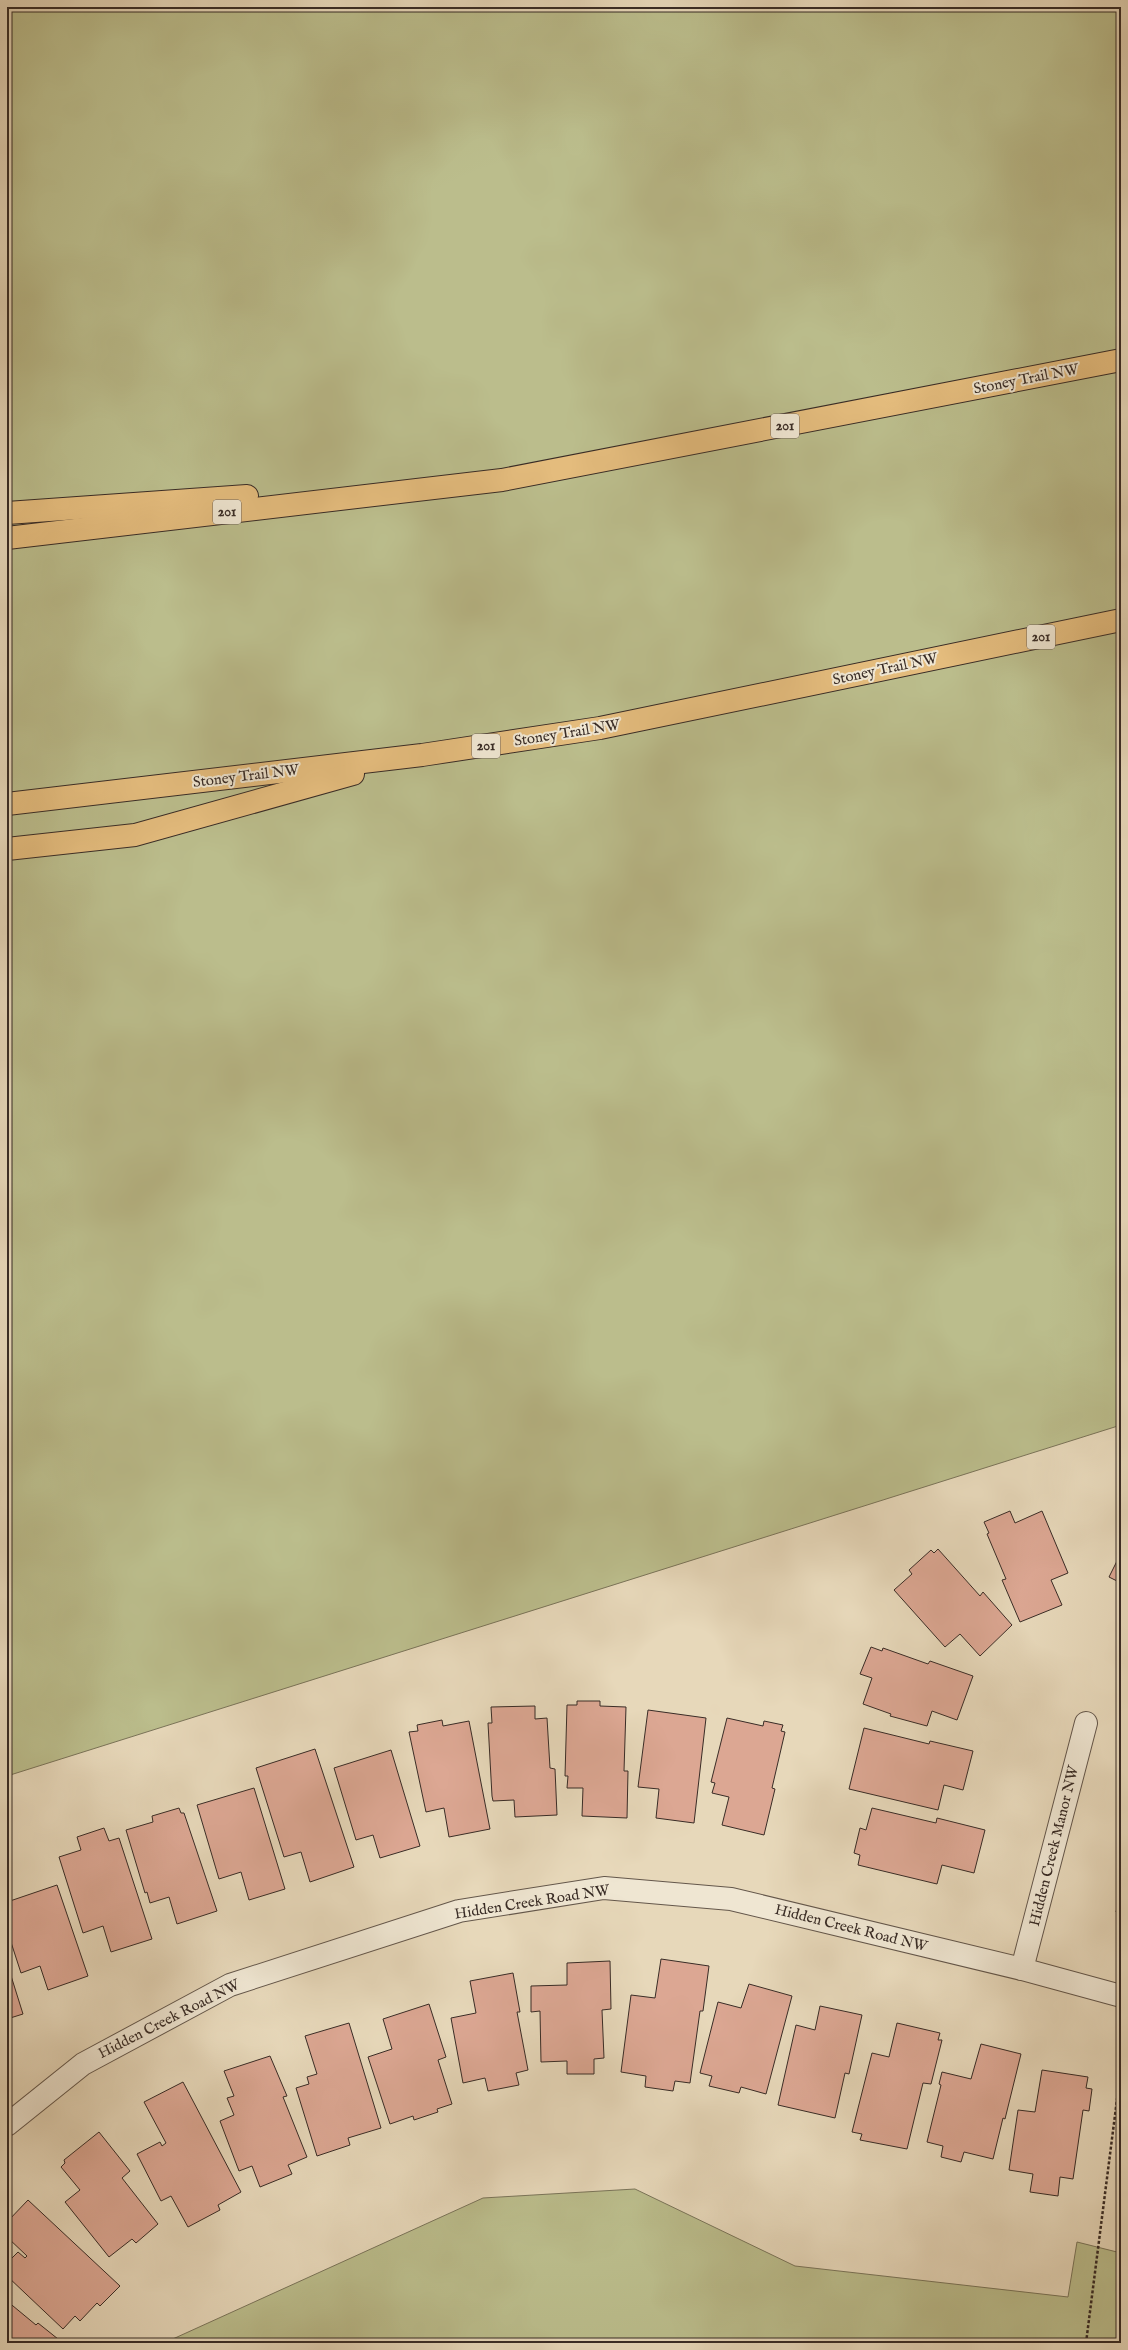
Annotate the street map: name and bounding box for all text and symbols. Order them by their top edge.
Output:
street label: Stoney Trail NW [972,359,1081,399]
road number: 201 [771,414,799,438]
road number: 201 [213,500,241,524]
road number: 201 [1027,625,1055,649]
street label: Stoney Trail NW [831,648,940,689]
street label: Stoney Trail NW [513,715,622,751]
road number: 201 [472,734,500,758]
street label: Stoney Trail NW [192,760,301,792]
street label: Hidden Creek Manor NW [1025,1763,1083,1928]
street label: Hidden Creek Road NW [453,1880,612,1924]
street label: Hidden Creek Road NW [773,1900,930,1956]
street label: Hidden Creek Road NW [95,1975,244,2063]

